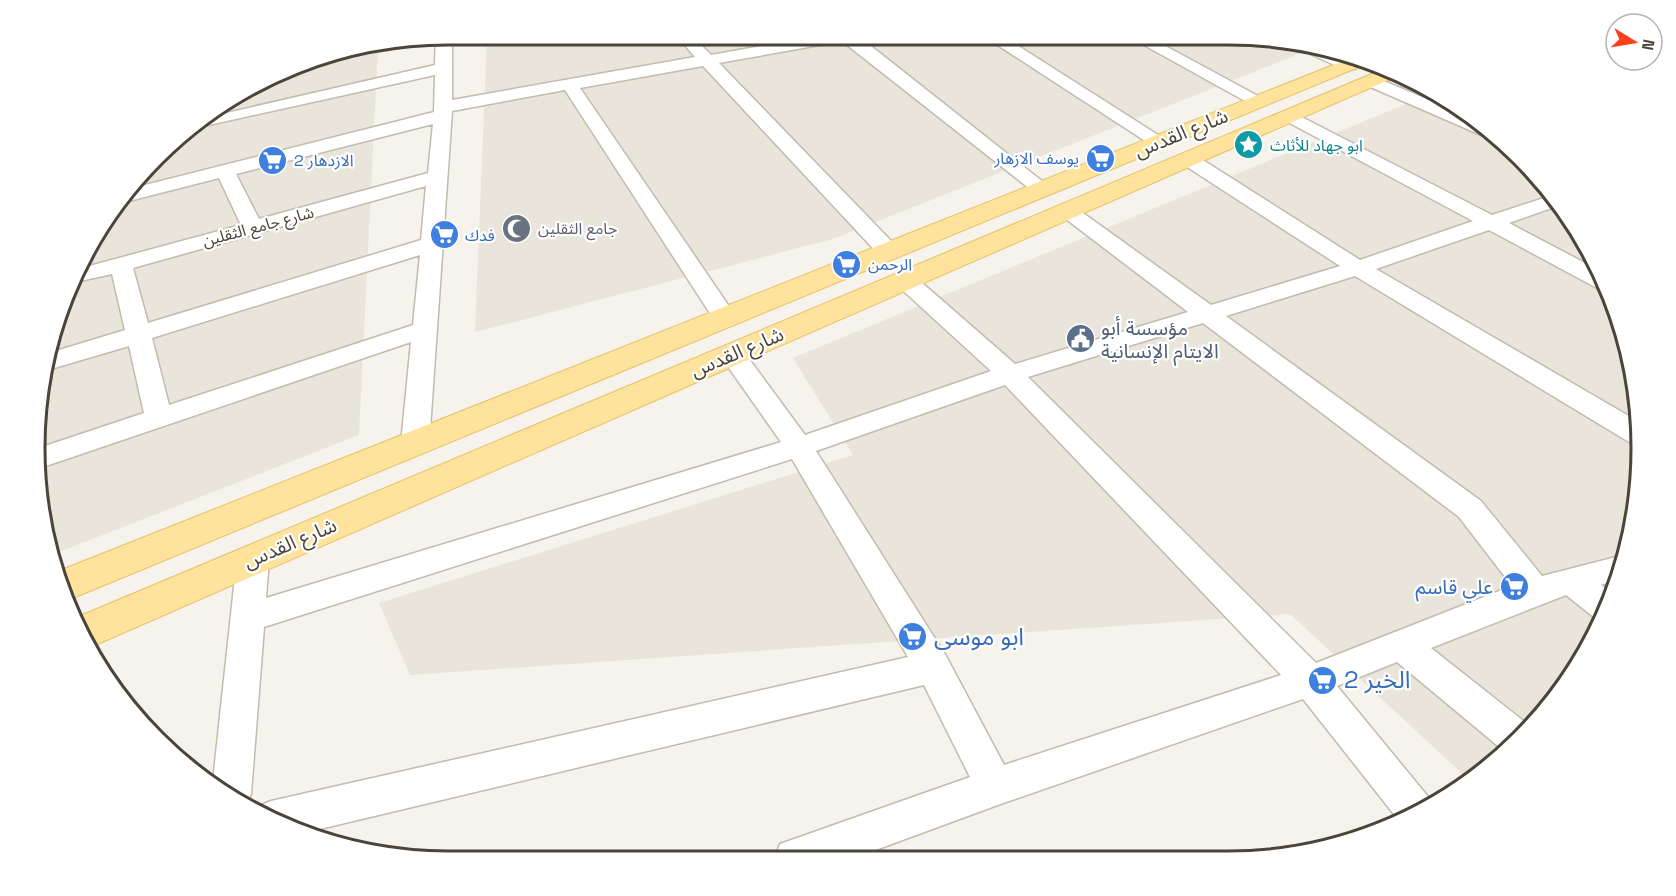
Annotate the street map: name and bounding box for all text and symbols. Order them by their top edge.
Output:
north arrow [1604,12,1664,72]
text: N [1637,37,1660,52]
street label: شارع القدس [1130,102,1232,165]
place icon: ابو جهاد للأثاث [1233,129,1265,161]
place label: ابو جهاد للأثاث [1270,135,1363,156]
supermarket icon: يوسف الازهار [1084,142,1116,174]
supermarket icon: الازدهار 2 [257,144,289,176]
place label: يوسف الازهار [993,148,1079,169]
place label: الازدهار 2 [294,150,354,171]
street label: شارع جامع الثقلين [200,201,317,253]
mosque icon: جامع الثقلين [501,212,533,244]
place label: جامع الثقلين [538,218,617,241]
supermarket icon: فدك [428,219,460,251]
place label: فدك [465,225,495,246]
supermarket icon: الرحمن [831,248,863,280]
place label: الرحمن [868,254,912,275]
place label: مؤسسة أبو الايتام الإنسانية [1101,315,1219,366]
street label: شارع القدس [686,321,788,385]
public building icon: مؤسسة أبو الايتام الإنسانية [1064,323,1096,355]
street label: شارع القدس [239,512,341,576]
supermarket icon: علي قاسم [1498,571,1530,603]
place label: علي قاسم [1415,574,1493,603]
supermarket icon: ابو موسى [897,621,929,653]
place label: ابو موسى [934,621,1024,652]
supermarket icon: الخير 2 [1307,664,1339,696]
place label: الخير 2 [1344,664,1410,695]

